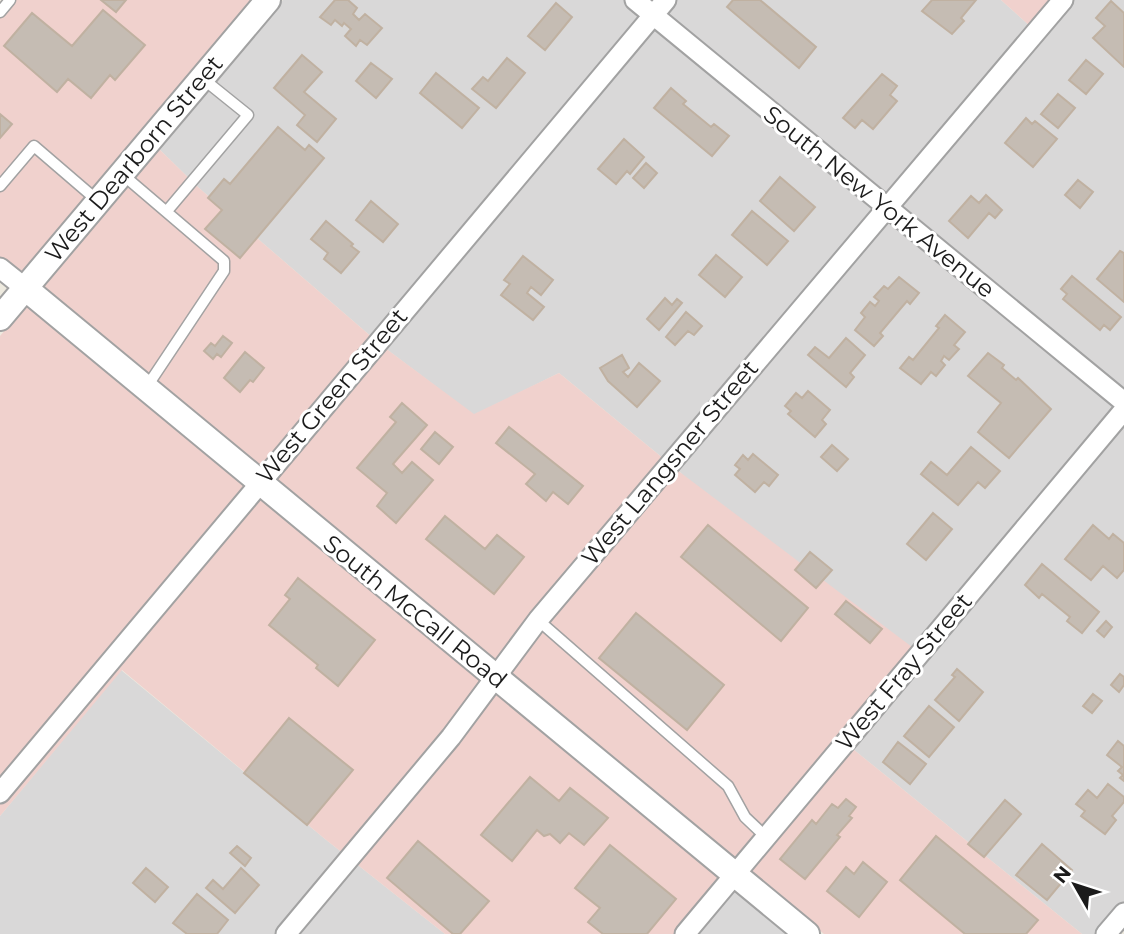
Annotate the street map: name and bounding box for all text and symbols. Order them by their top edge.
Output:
street label: West Dearborn Street [39,49,229,268]
street label: South New York Avenue [758,99,1001,304]
street label: West Green Street [250,302,413,489]
street label: West Langsner Street [575,354,764,571]
street label: South McCall Road [318,529,513,694]
street label: West Fray Street [829,587,978,756]
north arrow [1040,850,1110,920]
text: N [1048,861,1076,888]

